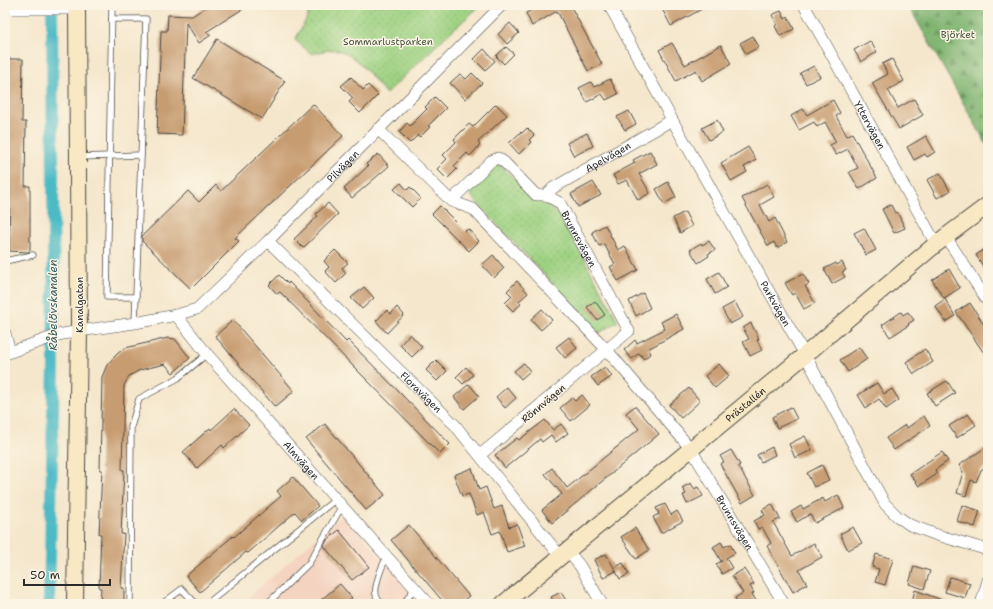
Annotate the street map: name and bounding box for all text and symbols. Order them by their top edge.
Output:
park label: Björket [941,28,975,41]
park label: Sommarlustparken [343,35,433,48]
street label: Yttervägen [851,99,888,152]
street label: Apelvägen [583,139,633,175]
street label: Pilvägen [324,147,362,185]
street label: Brunnsvägen [558,209,599,269]
water label: Råbelövskanalen [46,259,61,351]
street label: Kanalgatan [73,277,86,333]
street label: Parkvägen [757,279,794,329]
street label: Floravägen [397,369,444,415]
street label: Rönnvägen [519,381,568,426]
street label: Prästallén [723,384,769,425]
street label: Almvägen [280,438,322,483]
street label: Brunnsvägen [713,493,756,553]
scale bar [24,561,110,587]
text: 50 m [30,567,60,583]

